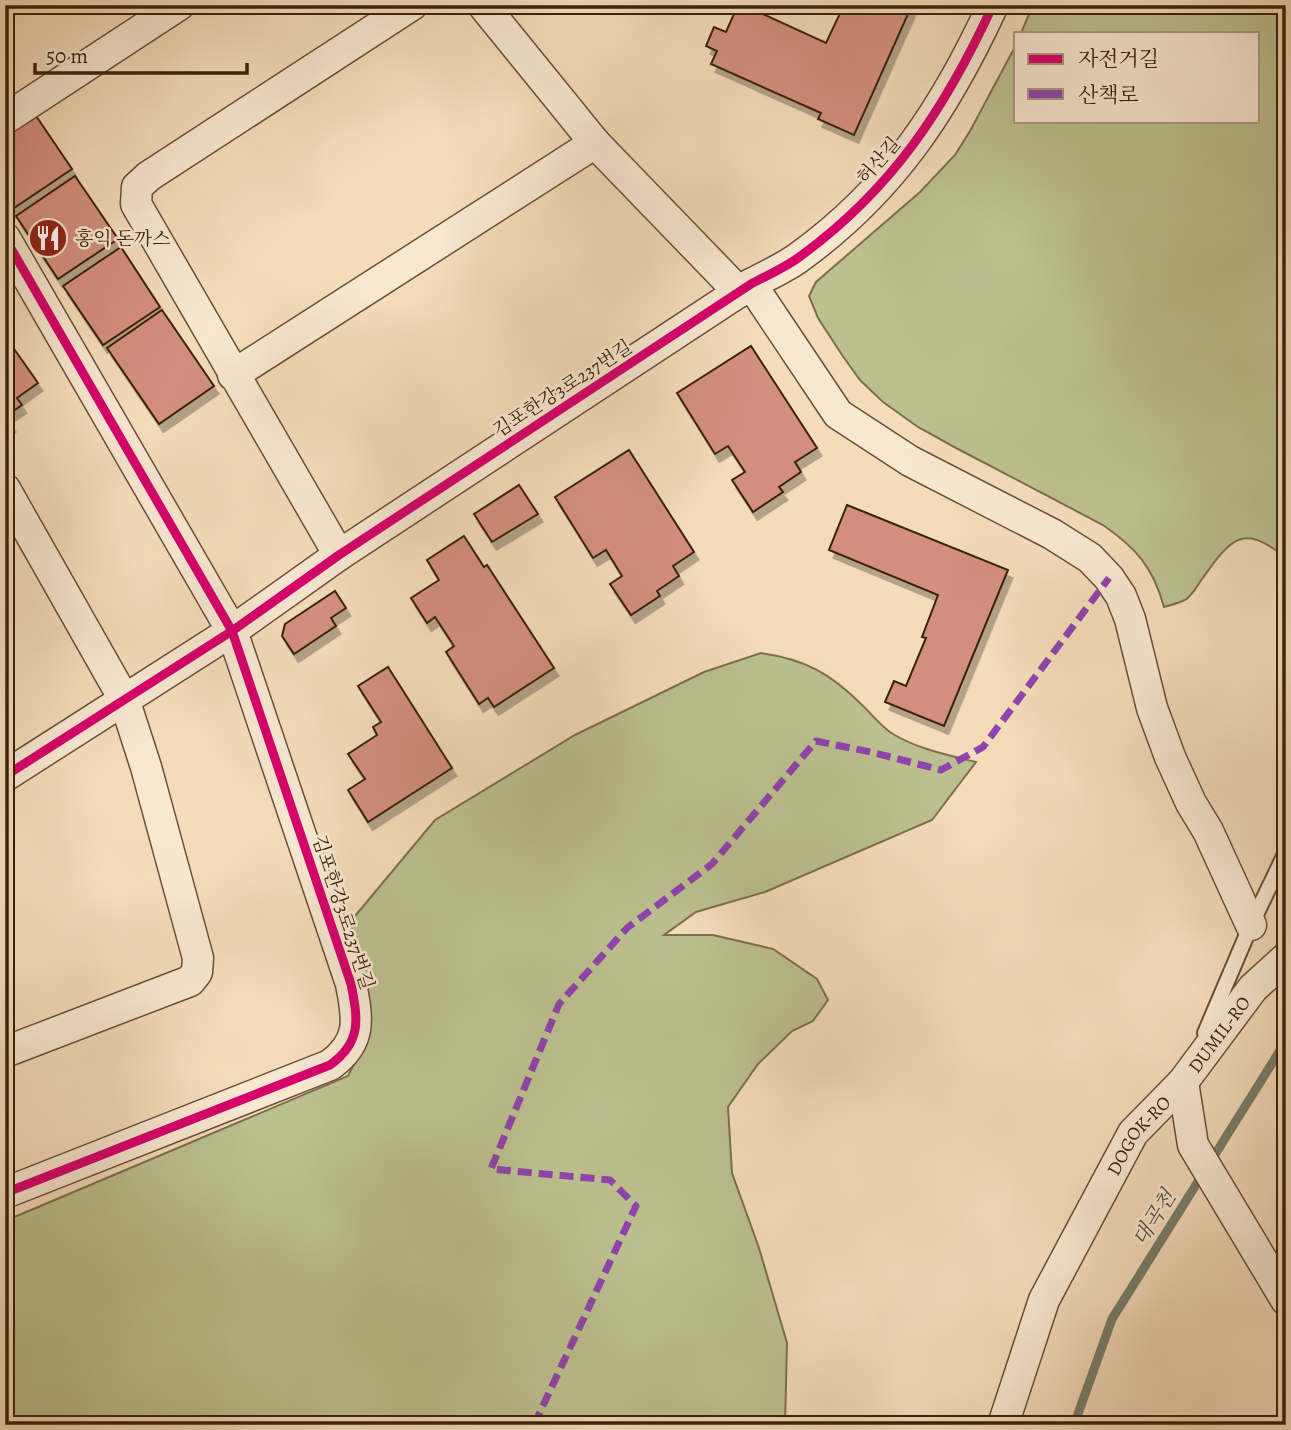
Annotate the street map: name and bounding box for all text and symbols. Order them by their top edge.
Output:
scale bar [35,32,247,76]
legend [1014,32,1260,122]
text: 50 m [46,42,88,70]
text: 자전거길 [1078,45,1159,73]
text: 산책로 [1078,81,1139,109]
street label: 허산길 [851,131,907,190]
restaurant icon: 홍익 돈까스 [27,217,69,259]
place label: 홍익 돈까스 [75,226,171,252]
street label: 김포한강3로237번길 [488,334,637,444]
street label: 김포한강3로237번길 [306,832,380,993]
street label: DUMIL-RO [1182,991,1257,1079]
street label: DOGOK-RO [1101,1090,1177,1180]
water label: 대곡천 [1126,1183,1183,1251]

